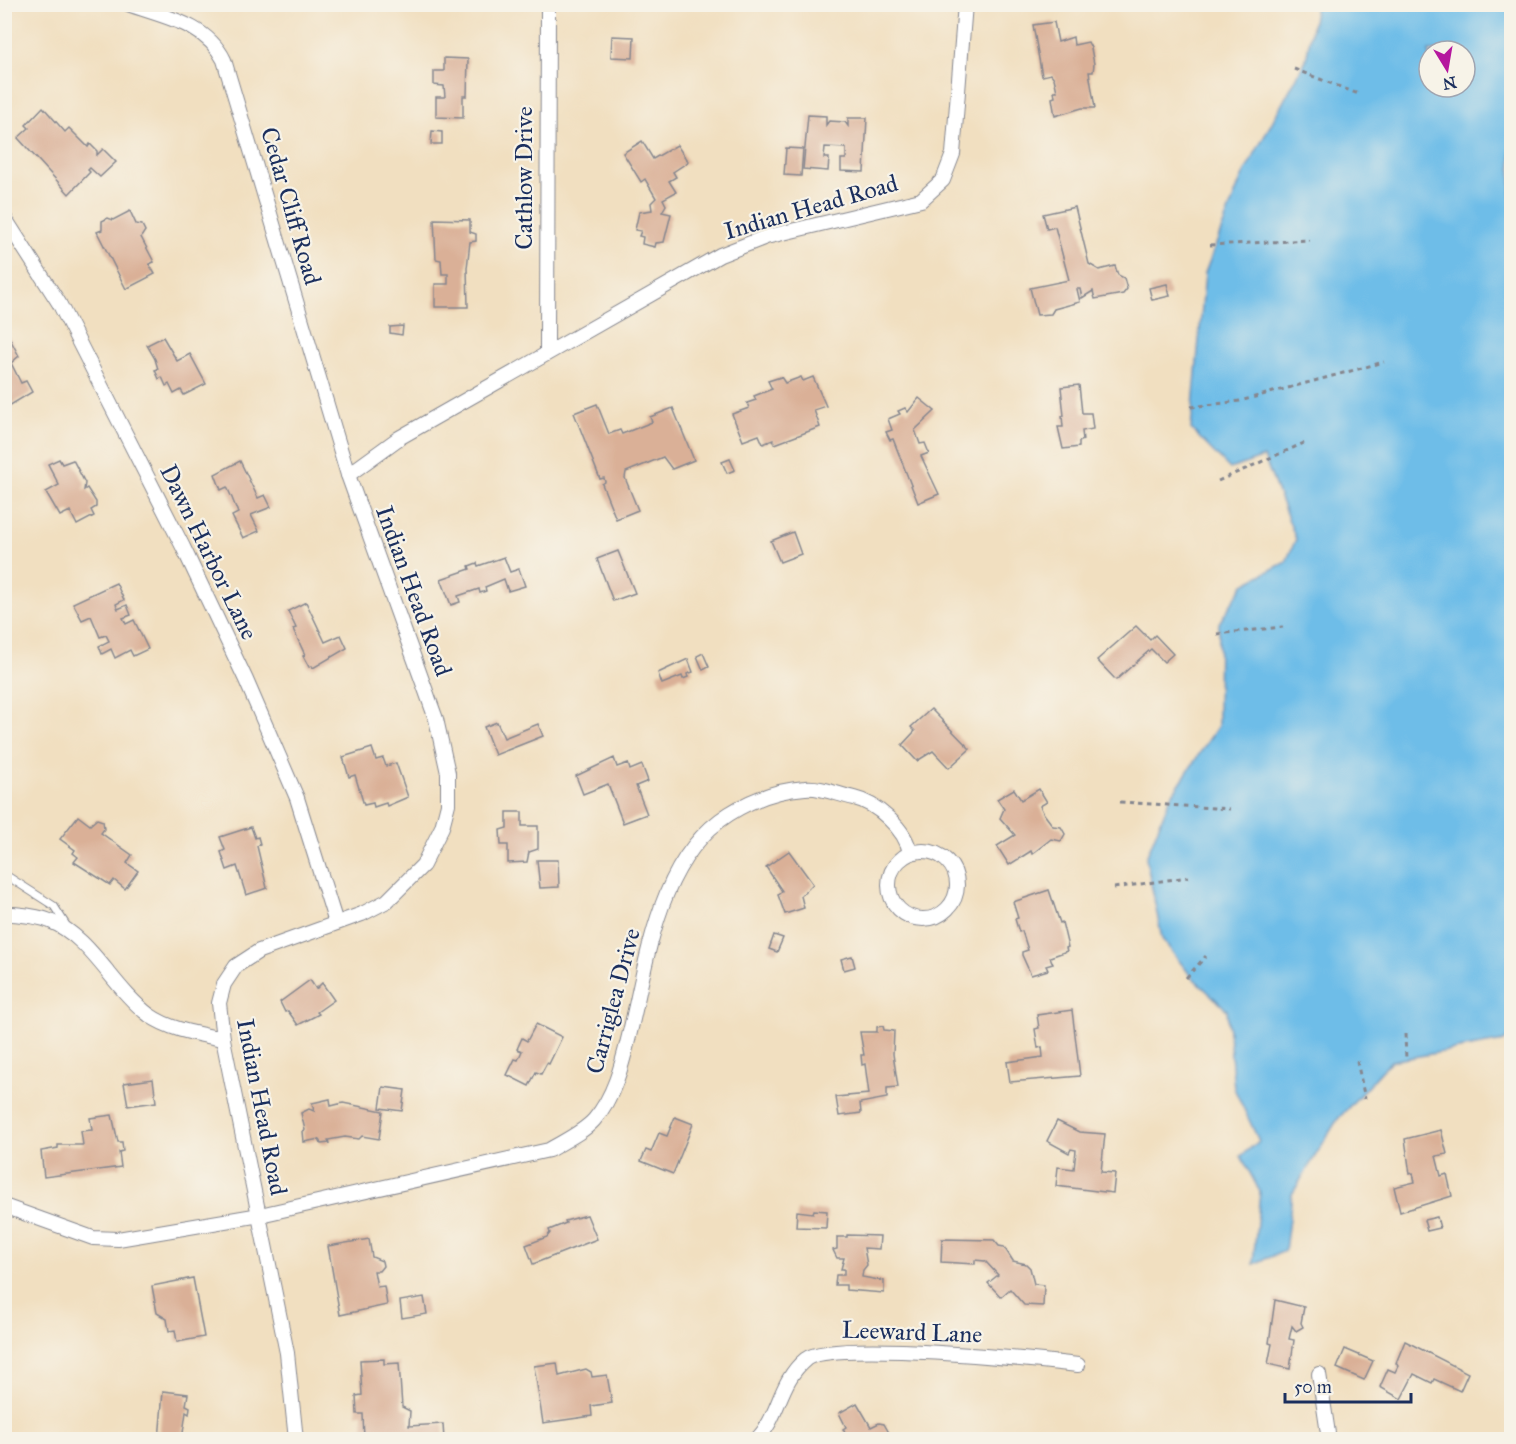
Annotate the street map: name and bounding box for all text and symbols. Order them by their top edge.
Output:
north arrow [1417,39,1477,99]
text: N [1441,73,1458,94]
street label: Cathlow Drive [509,106,539,250]
street label: Cedar Cliff Road [254,124,328,288]
street label: Indian Head Road [721,168,901,246]
street label: Dawn Harbor Lane [154,459,264,645]
street label: Indian Head Road [369,502,459,680]
street label: Carriglea Drive [579,925,647,1077]
street label: Indian Head Road [230,1016,294,1198]
street label: Leeward Lane [841,1315,983,1349]
scale bar [1285,1366,1411,1404]
text: 50 m [1294,1376,1332,1398]

